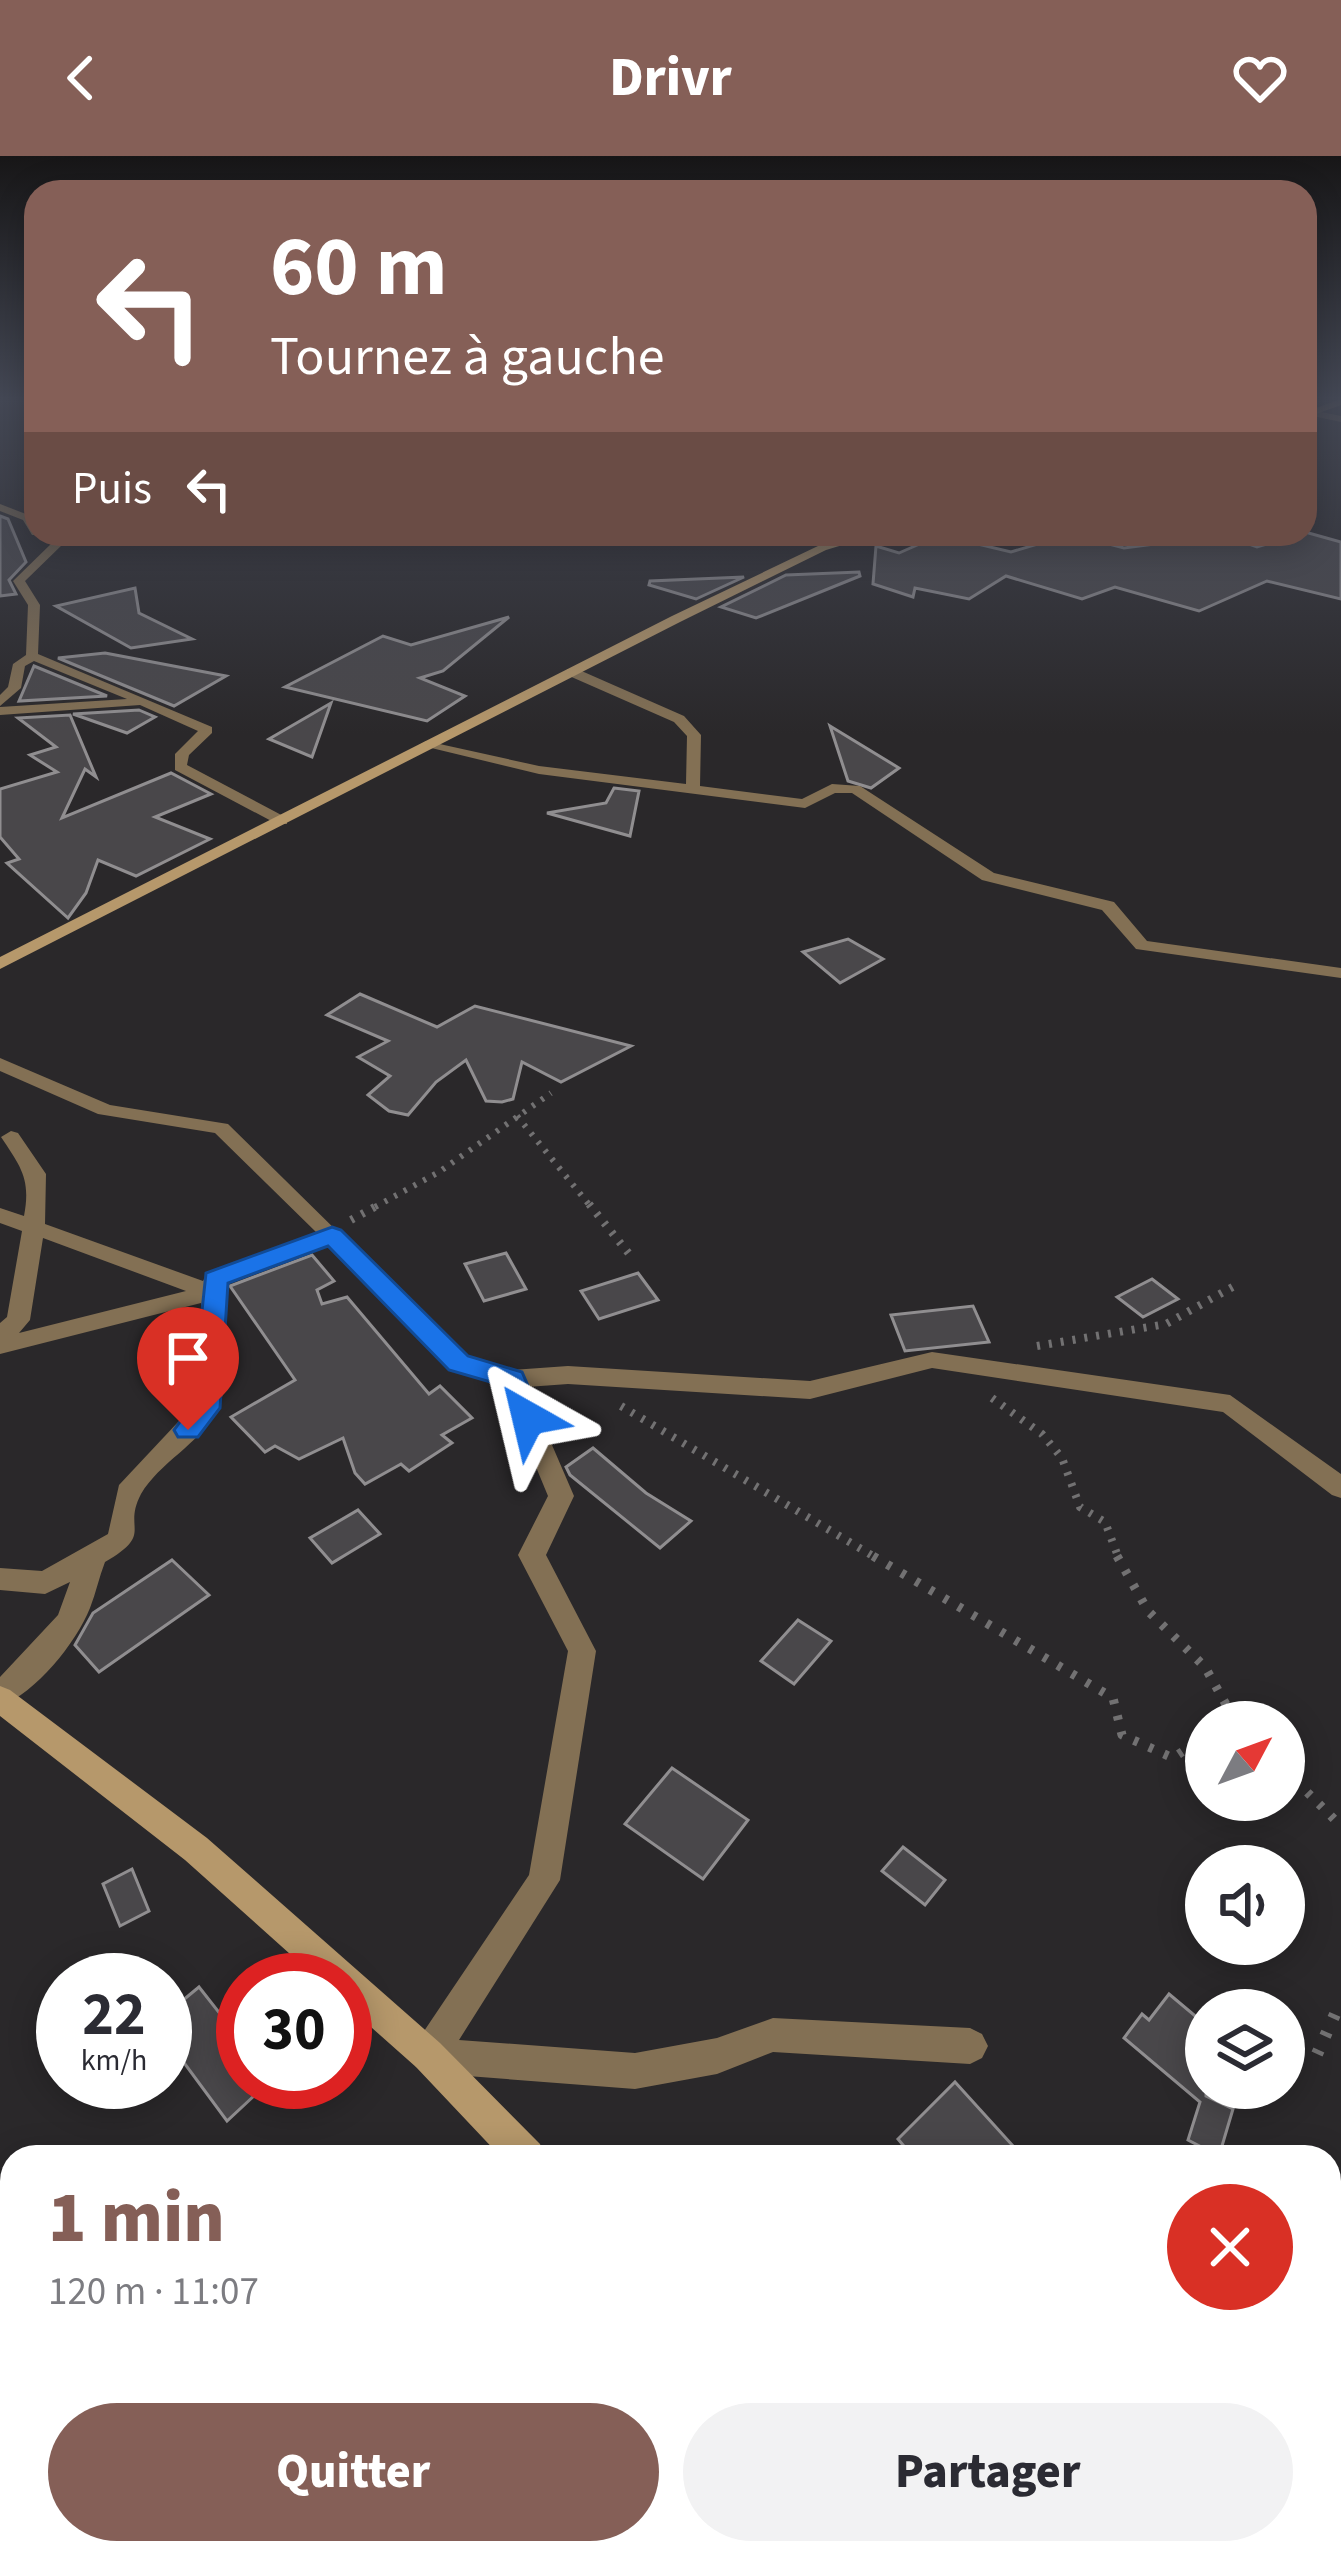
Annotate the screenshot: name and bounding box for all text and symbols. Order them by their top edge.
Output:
text: Drivr [609,40,732,117]
icon: back [48,45,114,111]
icon: heart [1227,45,1293,111]
text: 60 m [270,208,448,328]
icon: left [72,228,228,384]
text: Tournez à gauche [270,319,665,396]
icon: left [176,456,242,522]
text: Puis [72,457,152,521]
pin [137,1307,239,1430]
icon: arrive [155,1325,221,1391]
position arrow [465,1355,591,1481]
north arrow [1185,1701,1305,1821]
map controls [1185,1701,1305,2109]
button: sound [1185,1845,1305,1965]
speed limit sign: 30 [216,1953,372,2109]
text: 22 [82,1973,146,2058]
button: layers [1185,1989,1305,2109]
text: km/h [81,2039,147,2082]
text: 1 min [48,2167,225,2270]
button: close [1167,2184,1293,2310]
text: 120 m · 11:07 [48,2264,259,2320]
button: Quitter [48,2403,659,2541]
button: Partager [683,2403,1293,2541]

